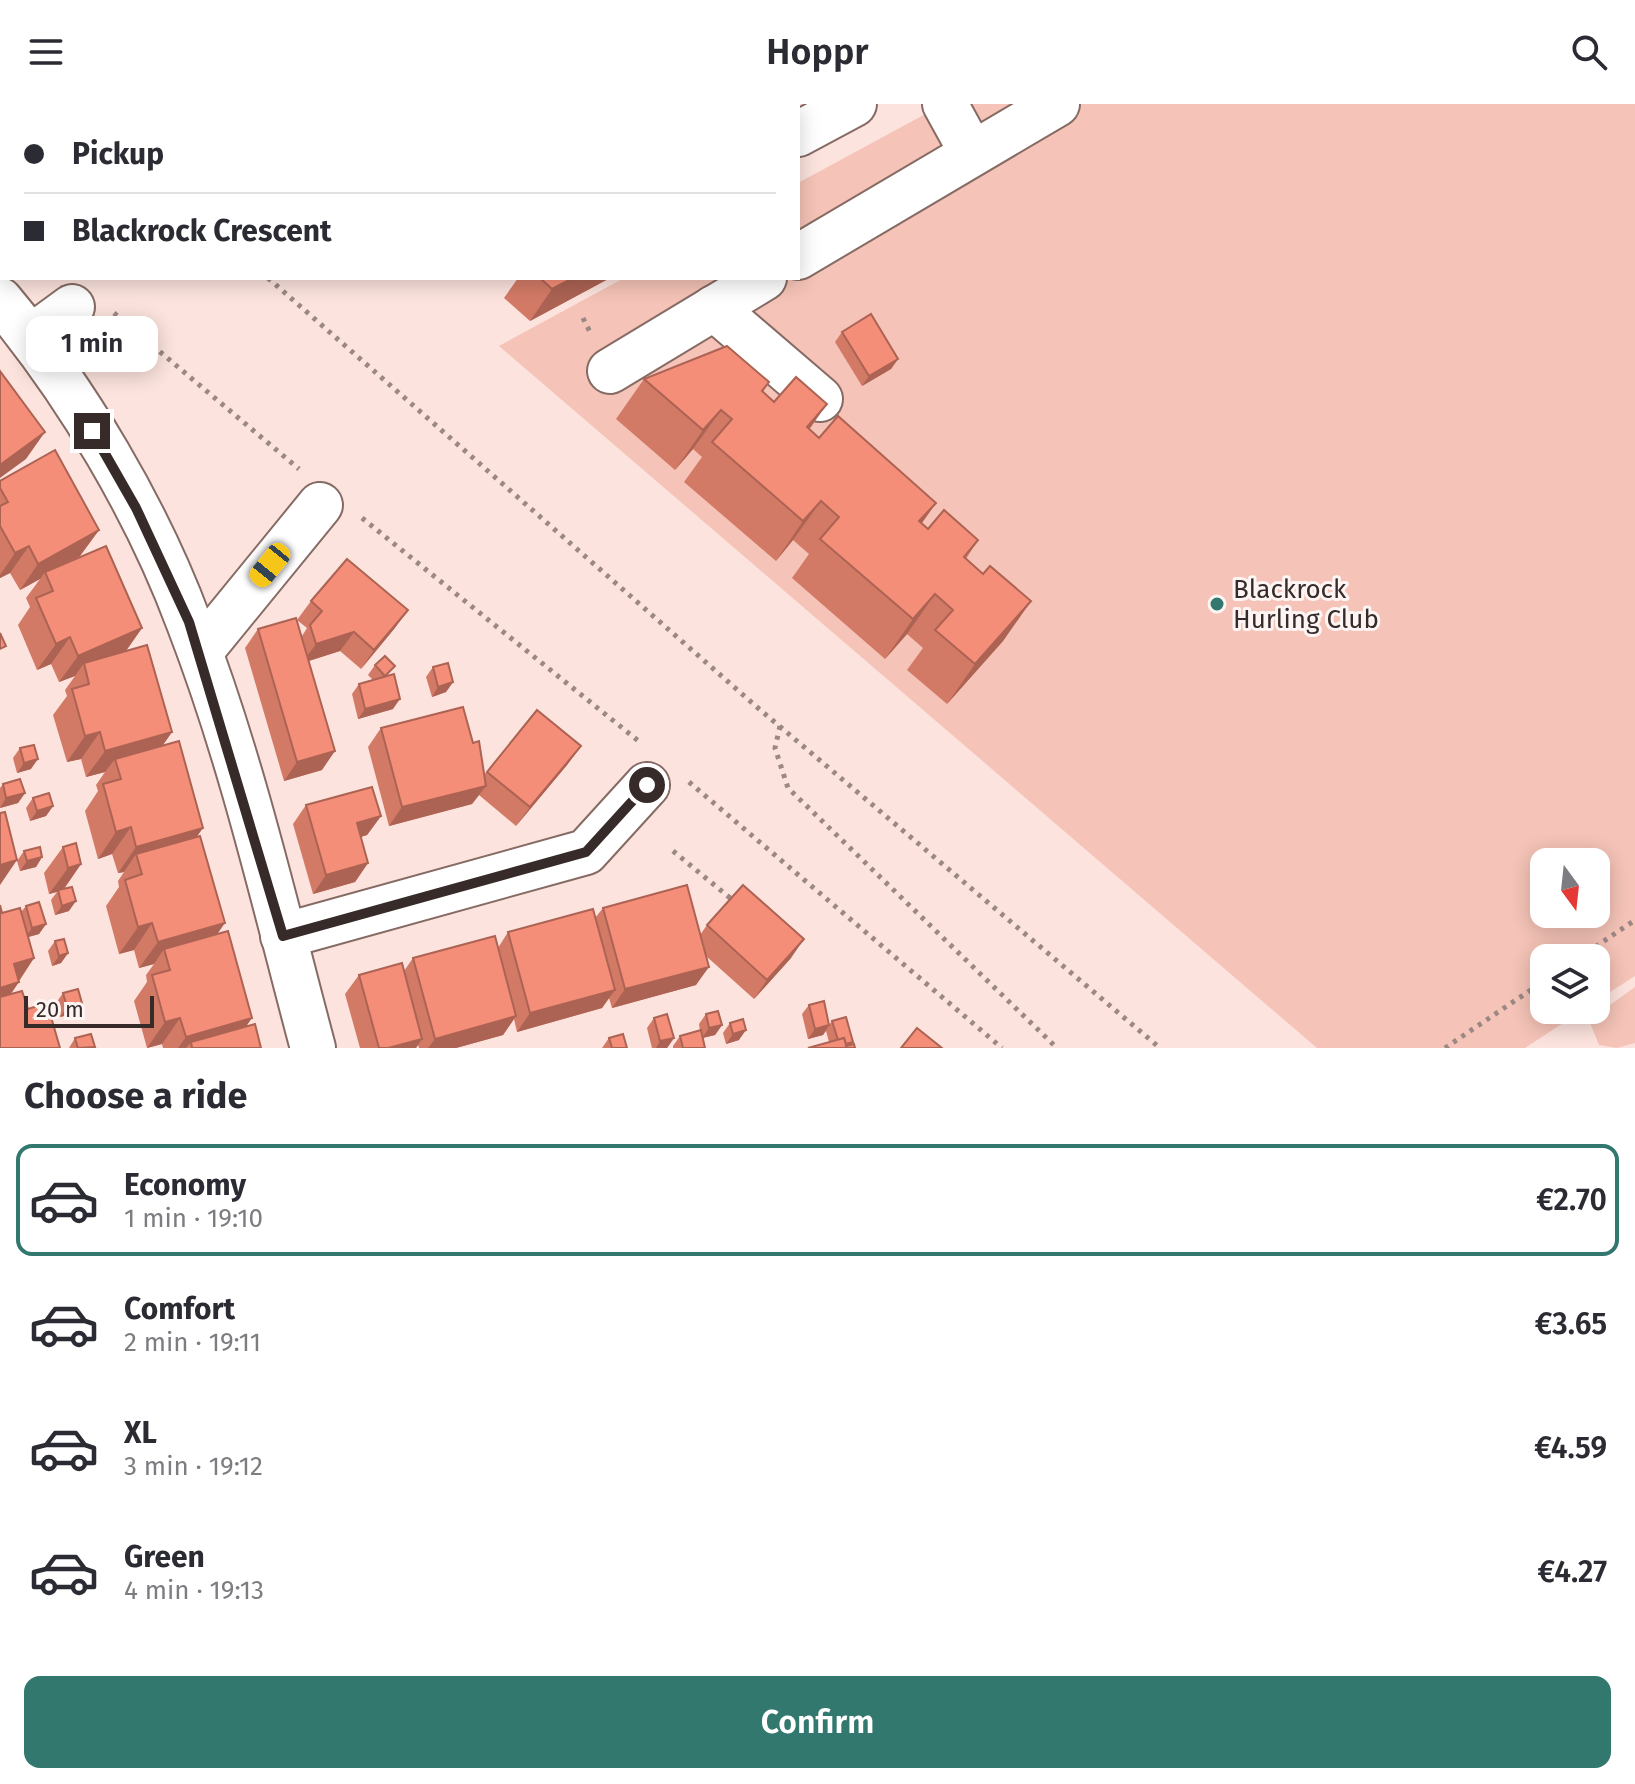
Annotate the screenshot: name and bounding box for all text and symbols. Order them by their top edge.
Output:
icon: menu [24,30,68,74]
text: Hoppr [766,30,869,74]
icon: search [1567,30,1611,74]
text: Pickup [72,136,164,172]
text: Blackrock Crescent [72,213,332,249]
callout: 1 min [26,315,158,371]
text: 1 min [61,328,123,359]
route end [74,413,110,449]
car [246,539,294,591]
place label: Blackrock Hurling Club [1233,574,1379,635]
marker: Blackrock Hurling Club [1208,595,1226,613]
route start [629,767,665,803]
north arrow [1530,848,1610,928]
map controls [1530,848,1610,1024]
button: layers [1530,944,1610,1024]
scale bar [24,992,154,1028]
text: 20 m [36,996,84,1023]
text: Choose a ride [24,1074,247,1118]
icon: car [28,1164,100,1236]
text: Economy [124,1167,246,1203]
text: €2.70 [1536,1182,1607,1218]
text: 1 min · 19:10 [124,1203,263,1234]
icon: car [28,1288,100,1360]
text: Comfort [124,1291,235,1327]
text: €3.65 [1535,1306,1607,1342]
text: 2 min · 19:11 [124,1327,261,1358]
icon: car [28,1412,100,1484]
text: XL [124,1415,157,1451]
text: €4.59 [1534,1430,1607,1466]
text: 3 min · 19:12 [124,1451,263,1482]
icon: car [28,1536,100,1608]
text: Green [124,1539,205,1575]
text: €4.27 [1538,1554,1607,1590]
text: 4 min · 19:13 [124,1575,264,1606]
button: Confirm [24,1676,1611,1768]

